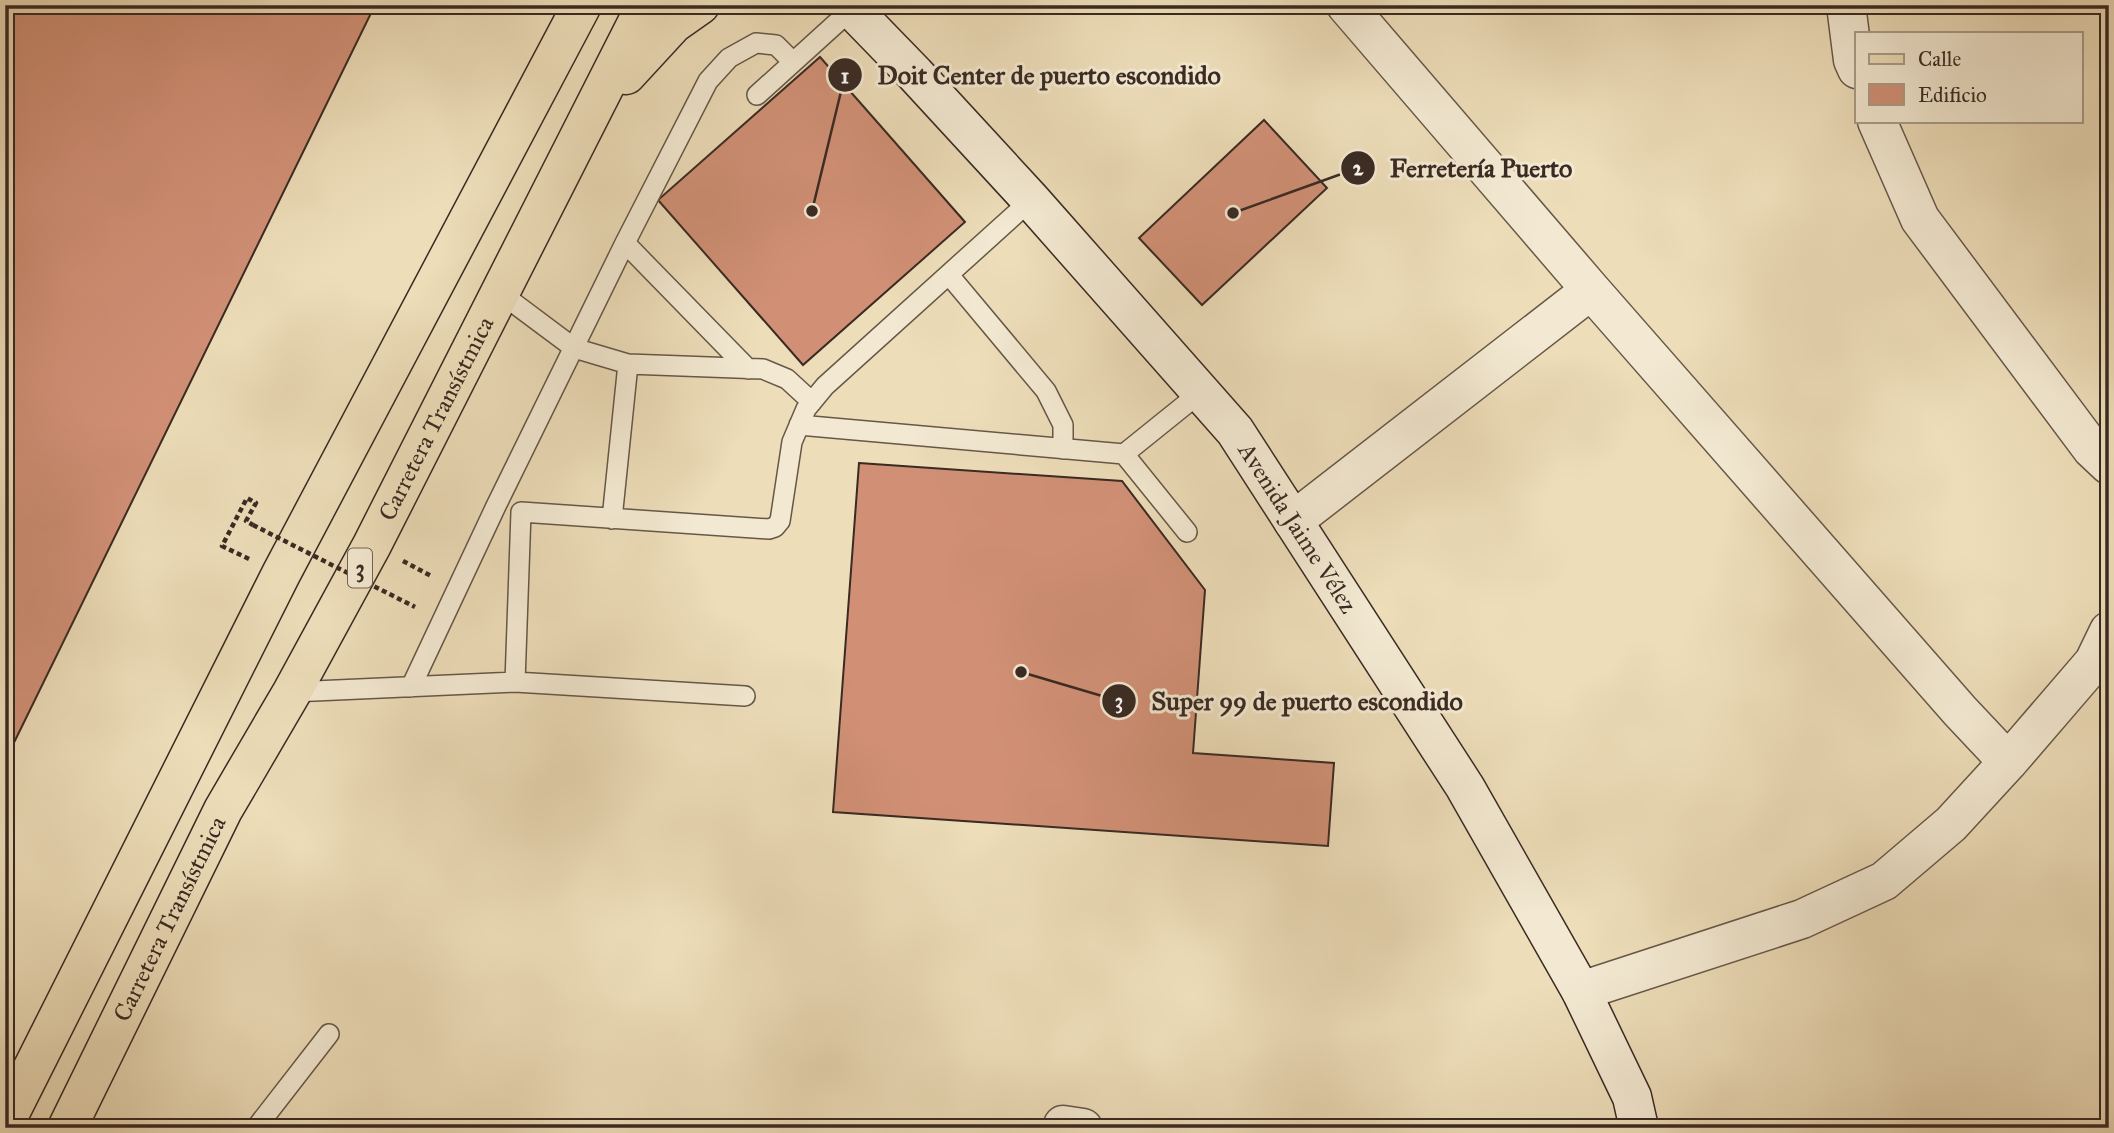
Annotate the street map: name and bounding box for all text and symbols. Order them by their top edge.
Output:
legend [1855,32,2082,122]
text: Calle [1918,46,1961,72]
callout: Doit Center de puerto escondido [828,52,1235,99]
text: Doit Center de puerto escondido [877,59,1221,91]
text: 1 [841,63,849,89]
text: Edificio [1918,82,1987,108]
callout: Ferretería Puerto [1340,145,1586,192]
text: Ferretería Puerto [1390,152,1572,184]
text: 2 [1353,155,1364,181]
street label: Carretera Transístmica [372,311,501,526]
street label: Avenida Jaime Vélez [1231,436,1364,619]
road number: 3 [348,548,372,588]
callout: Super 99 de puerto escondido [1102,677,1477,724]
text: Super 99 de puerto escondido [1151,685,1463,717]
text: 3 [1115,688,1123,714]
street label: Carretera Transístmica [107,811,233,1026]

